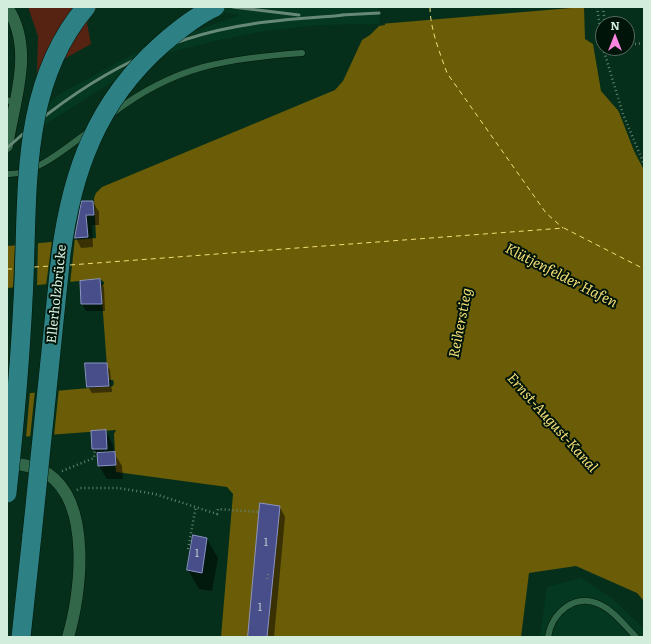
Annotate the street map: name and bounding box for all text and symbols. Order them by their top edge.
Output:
north arrow [595,16,635,56]
text: N [610,17,620,33]
water label: Klütjenfelder Hafen [502,240,620,312]
street label: Ellerholzbrücke [44,244,70,344]
water label: Reiherstieg [446,287,476,359]
water label: Ernst-August-Kanal [503,370,601,476]
house number: 1 [264,536,268,550]
house number: 1 [195,547,199,561]
house number: 1 [258,601,262,615]

